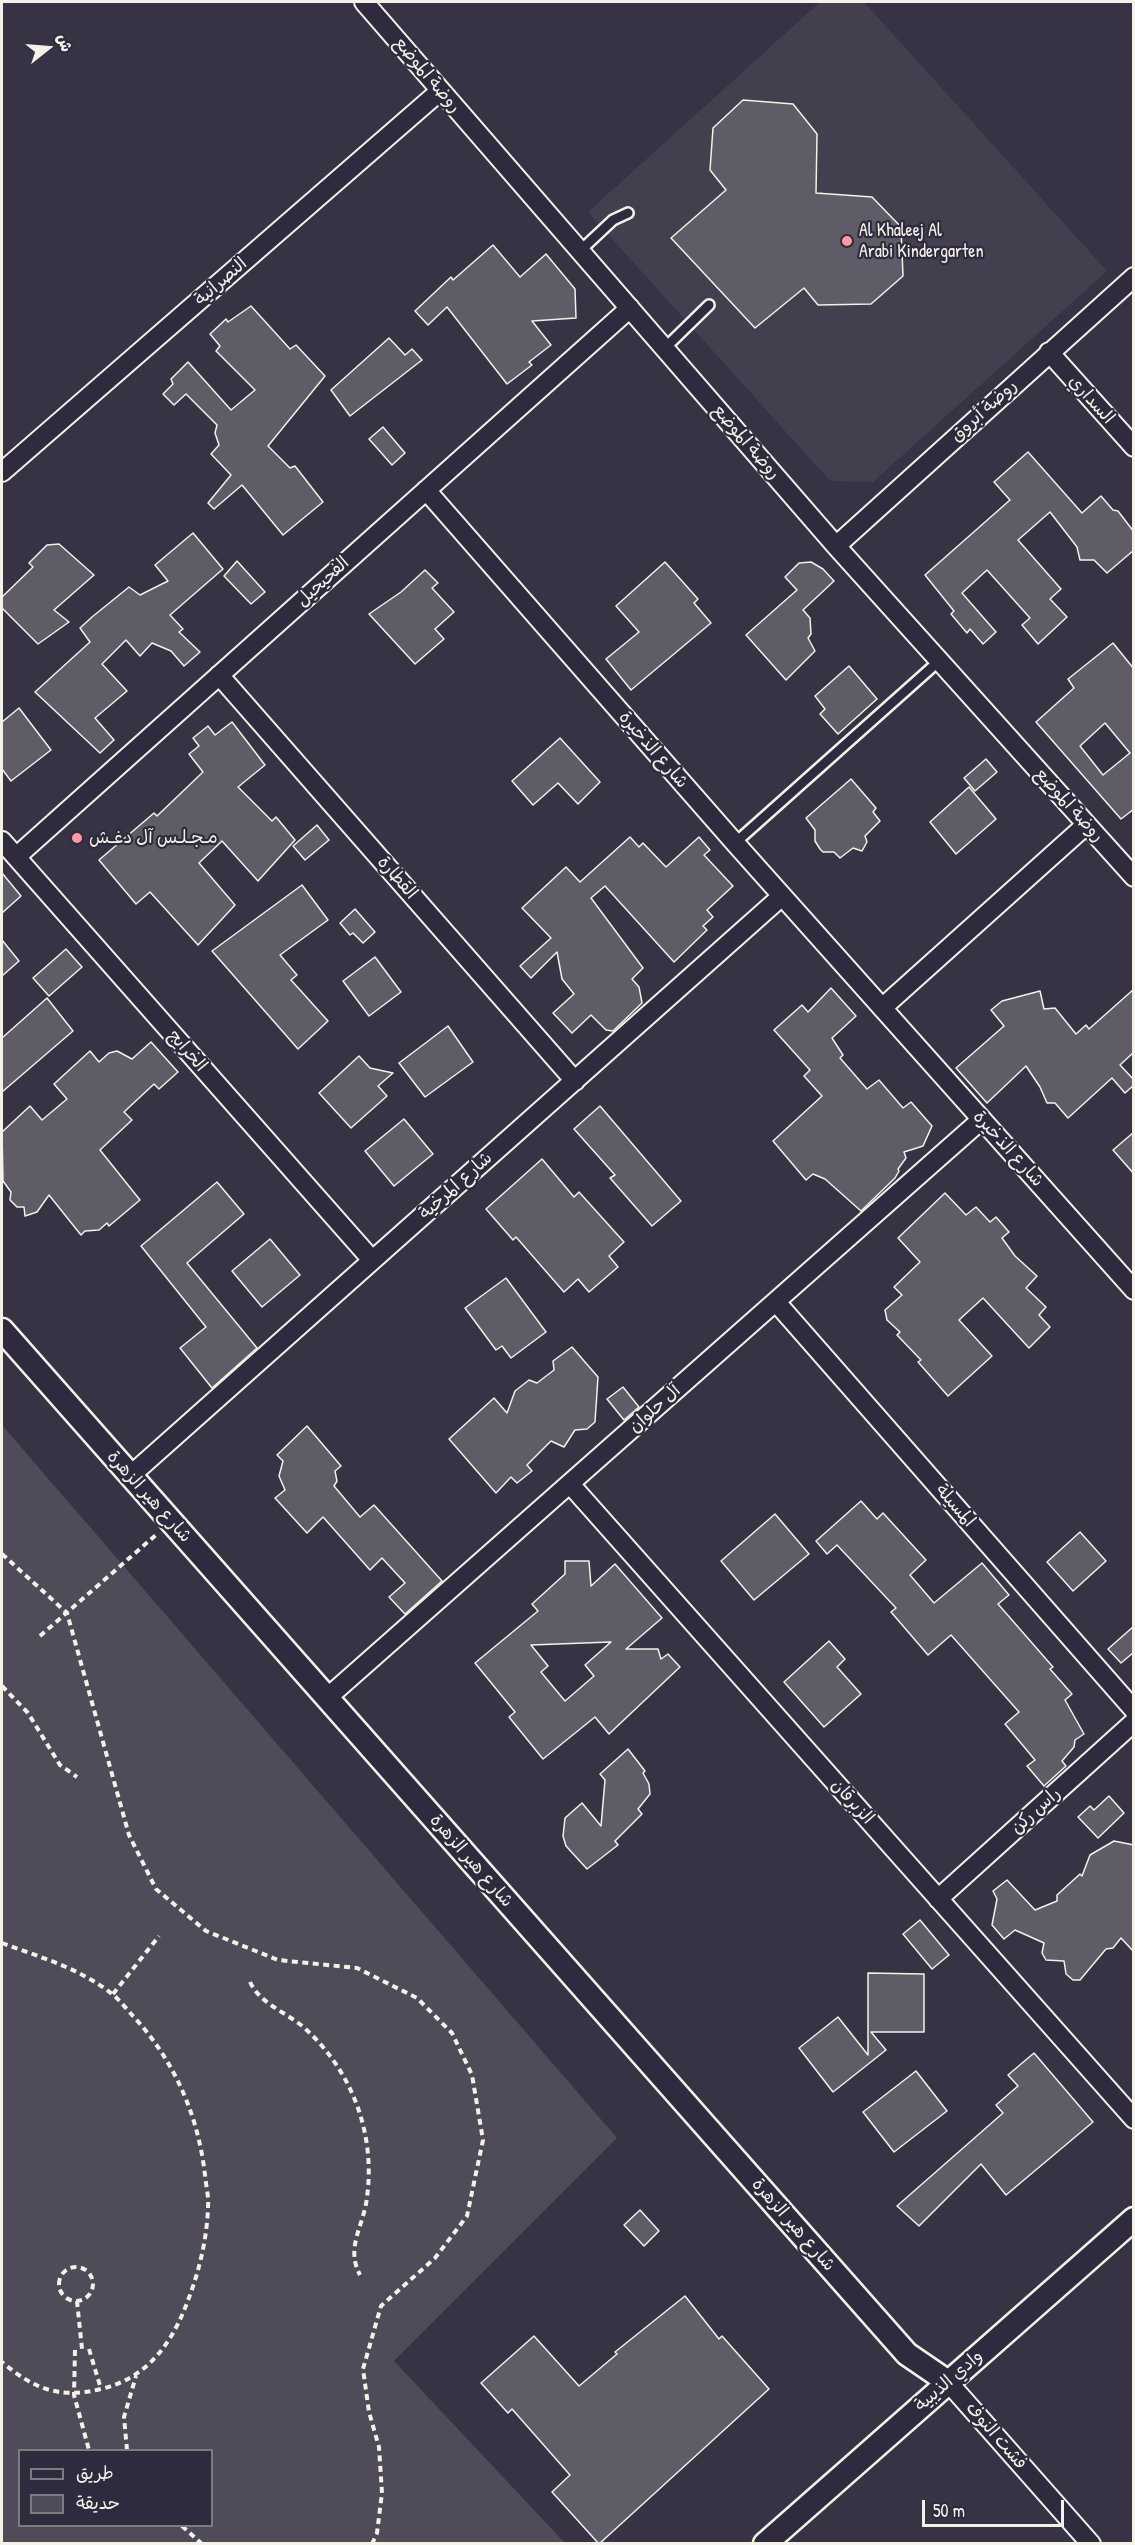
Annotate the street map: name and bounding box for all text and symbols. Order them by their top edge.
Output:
north arrow [18,18,78,78]
text: ش [52,31,78,54]
street label: روضة الموضع [389,32,465,118]
place label: Al Khaleej Al Arabi Kindergarten [859,220,984,262]
marker: Al Khaleej Al Arabi Kindergarten [840,234,854,248]
street label: النصرانية [190,253,252,311]
street label: السداري [1064,371,1118,429]
street label: روضة أبروق [946,375,1022,447]
street label: روضة الموضع [707,400,785,484]
street label: الفحيحيل [292,552,354,612]
street label: شارع الذخيرة [614,707,692,793]
street label: روضة الموضع [1030,763,1108,847]
place label: مـجـلـس آل دغـش [89,827,218,849]
marker: مـجـلـس آل دغـش [70,831,84,845]
street label: القطارة [372,852,422,904]
street label: الخرايج [163,1026,211,1076]
street label: شارع الذخيرة [968,1106,1048,1192]
street label: شارع المرخية [415,1147,497,1225]
street label: آل حلوان [625,1380,685,1438]
street label: شارع هير الزهرة [102,1447,196,1547]
street label: المسيلة [930,1480,980,1532]
street label: الزبرقان [826,1775,878,1829]
street label: راس ركن [1007,1783,1065,1839]
street label: شارع هير الزهرة [425,1810,517,1912]
street label: شارع هير الزهرة [747,2174,839,2276]
street label: وادي الذيبية [910,2345,988,2417]
street label: فشت النوف [961,2398,1031,2474]
legend [18,2449,213,2527]
text: طريق [76,2460,114,2485]
scale bar [925,2488,1068,2526]
text: حديقة [76,2490,120,2515]
text: 50 m [933,2498,965,2523]

